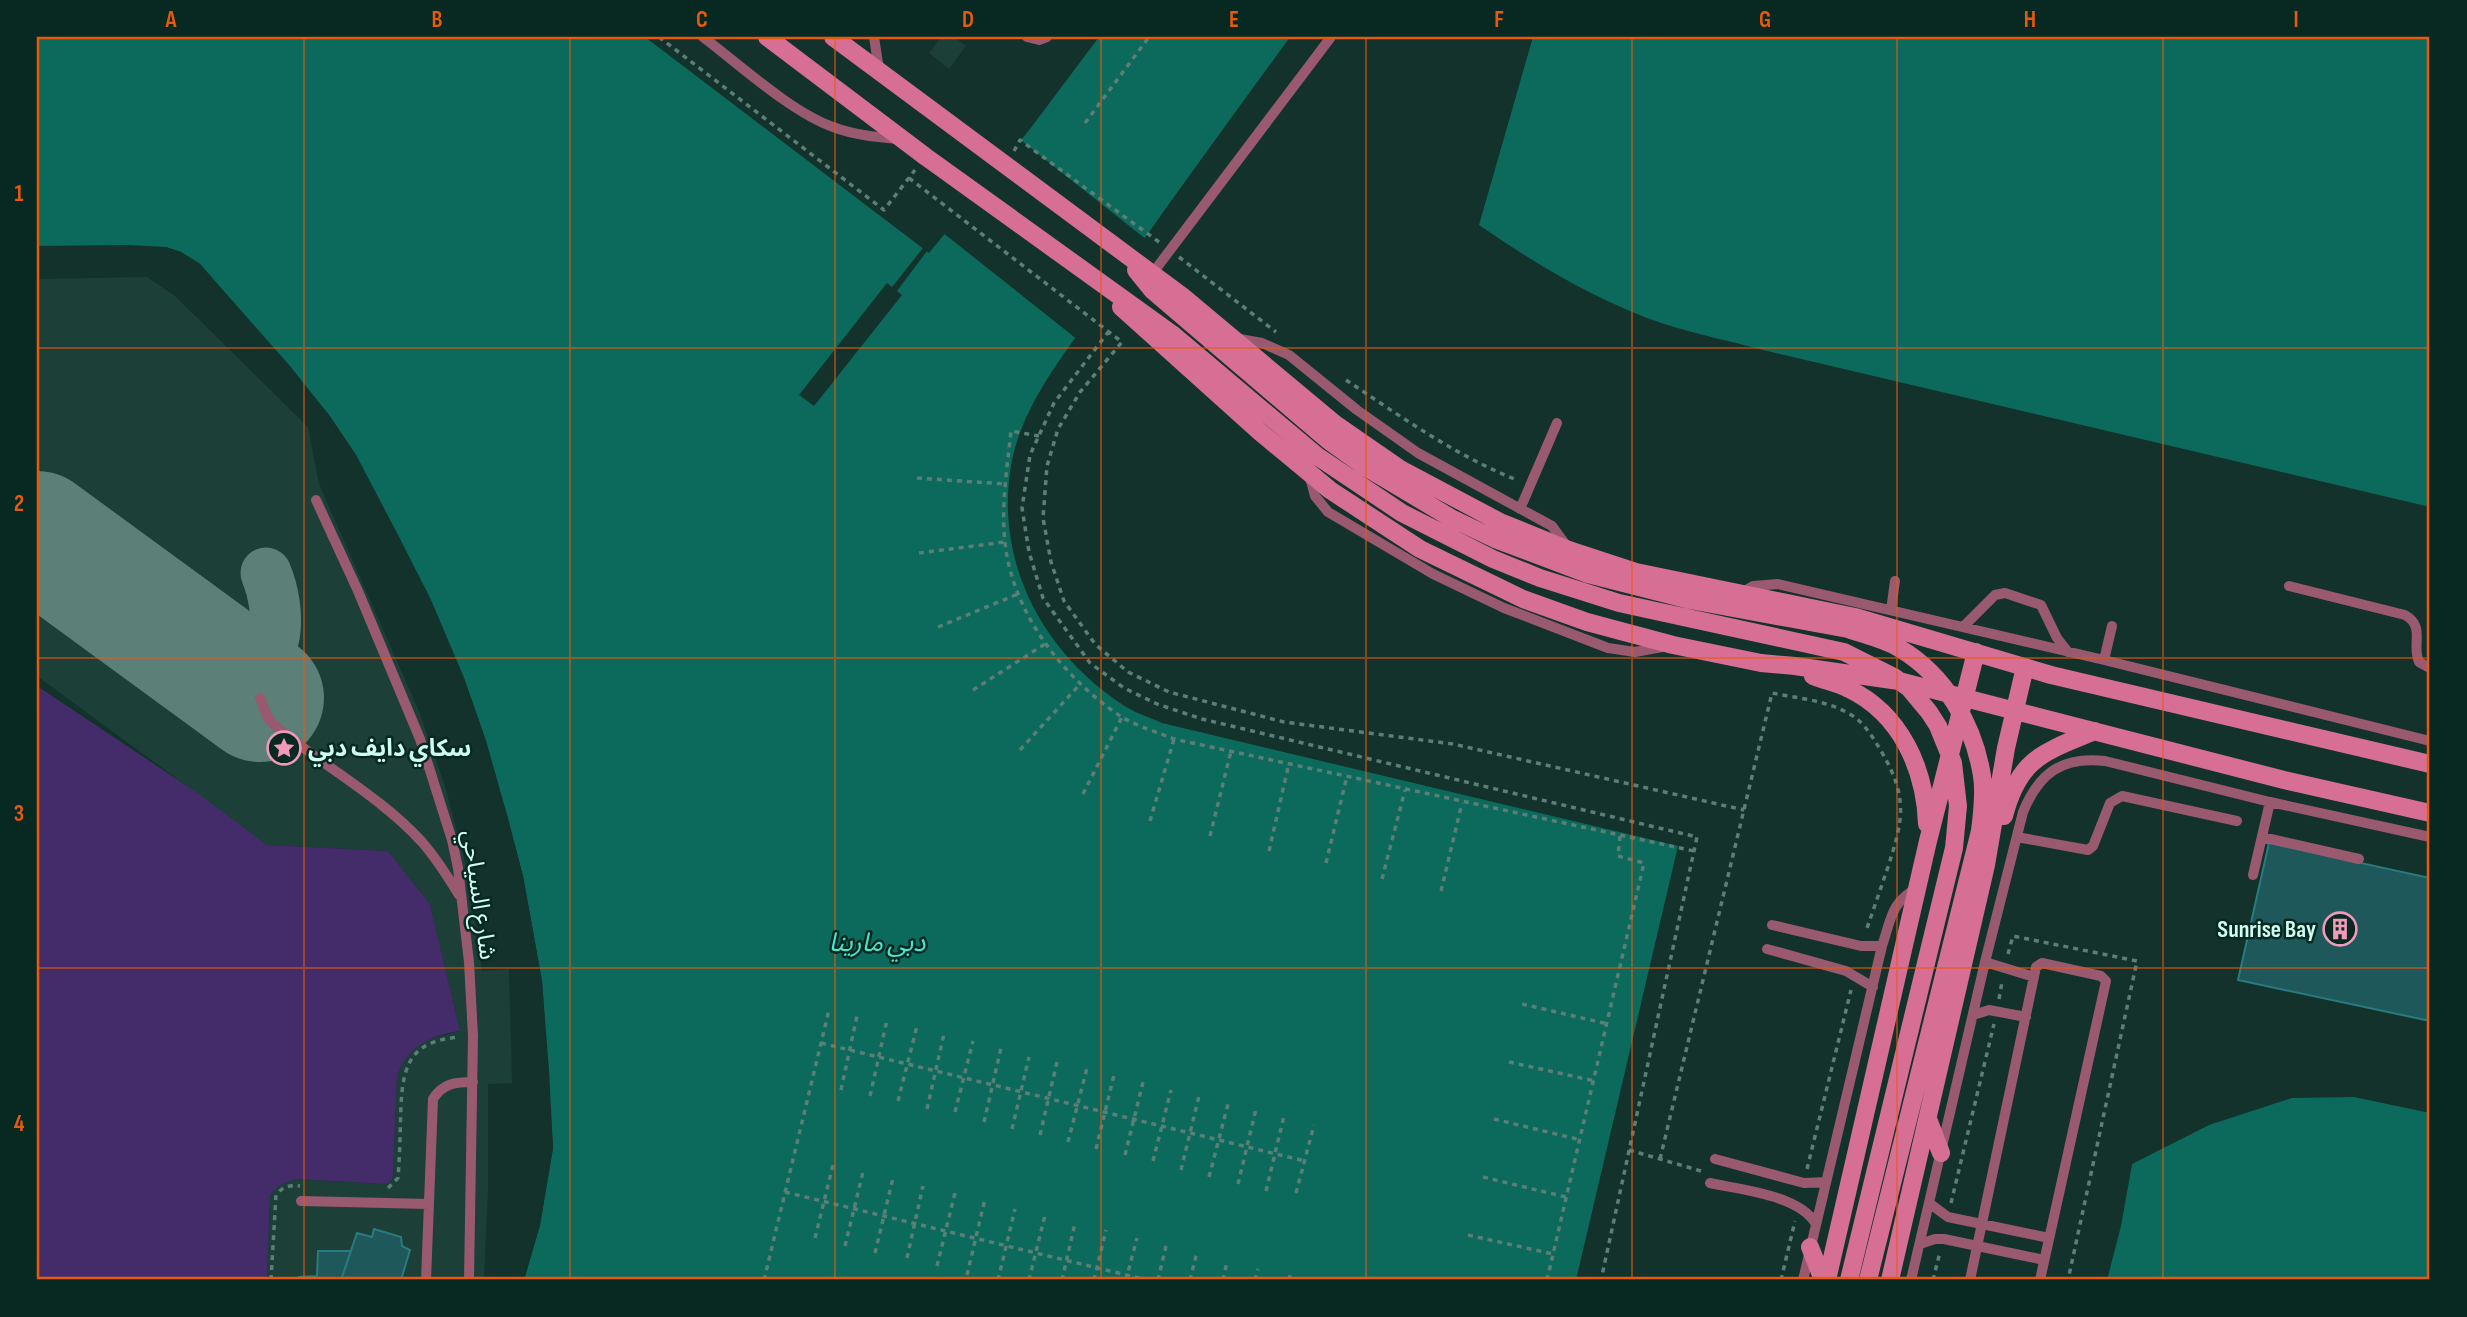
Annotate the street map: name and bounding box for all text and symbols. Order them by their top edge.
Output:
text: A [165,6,178,34]
text: B [432,6,443,34]
text: C [696,6,708,34]
text: D [962,6,974,34]
text: E [1229,6,1239,34]
text: F [1494,6,1504,34]
text: G [1759,6,1771,34]
text: H [2024,6,2036,34]
text: I [2293,6,2299,34]
text: 1 [14,180,24,208]
text: 2 [14,490,24,518]
place icon: سكاي دايف دبي [265,729,303,767]
place label: سكاي دايف دبي [308,734,471,767]
text: 3 [14,800,24,828]
street label: شارع السياحي [452,828,502,962]
building icon: Sunrise Bay [2321,910,2359,948]
place label: Sunrise Bay [2217,915,2316,944]
water label: دبي مارينا [829,928,926,962]
text: 4 [14,1110,25,1138]

